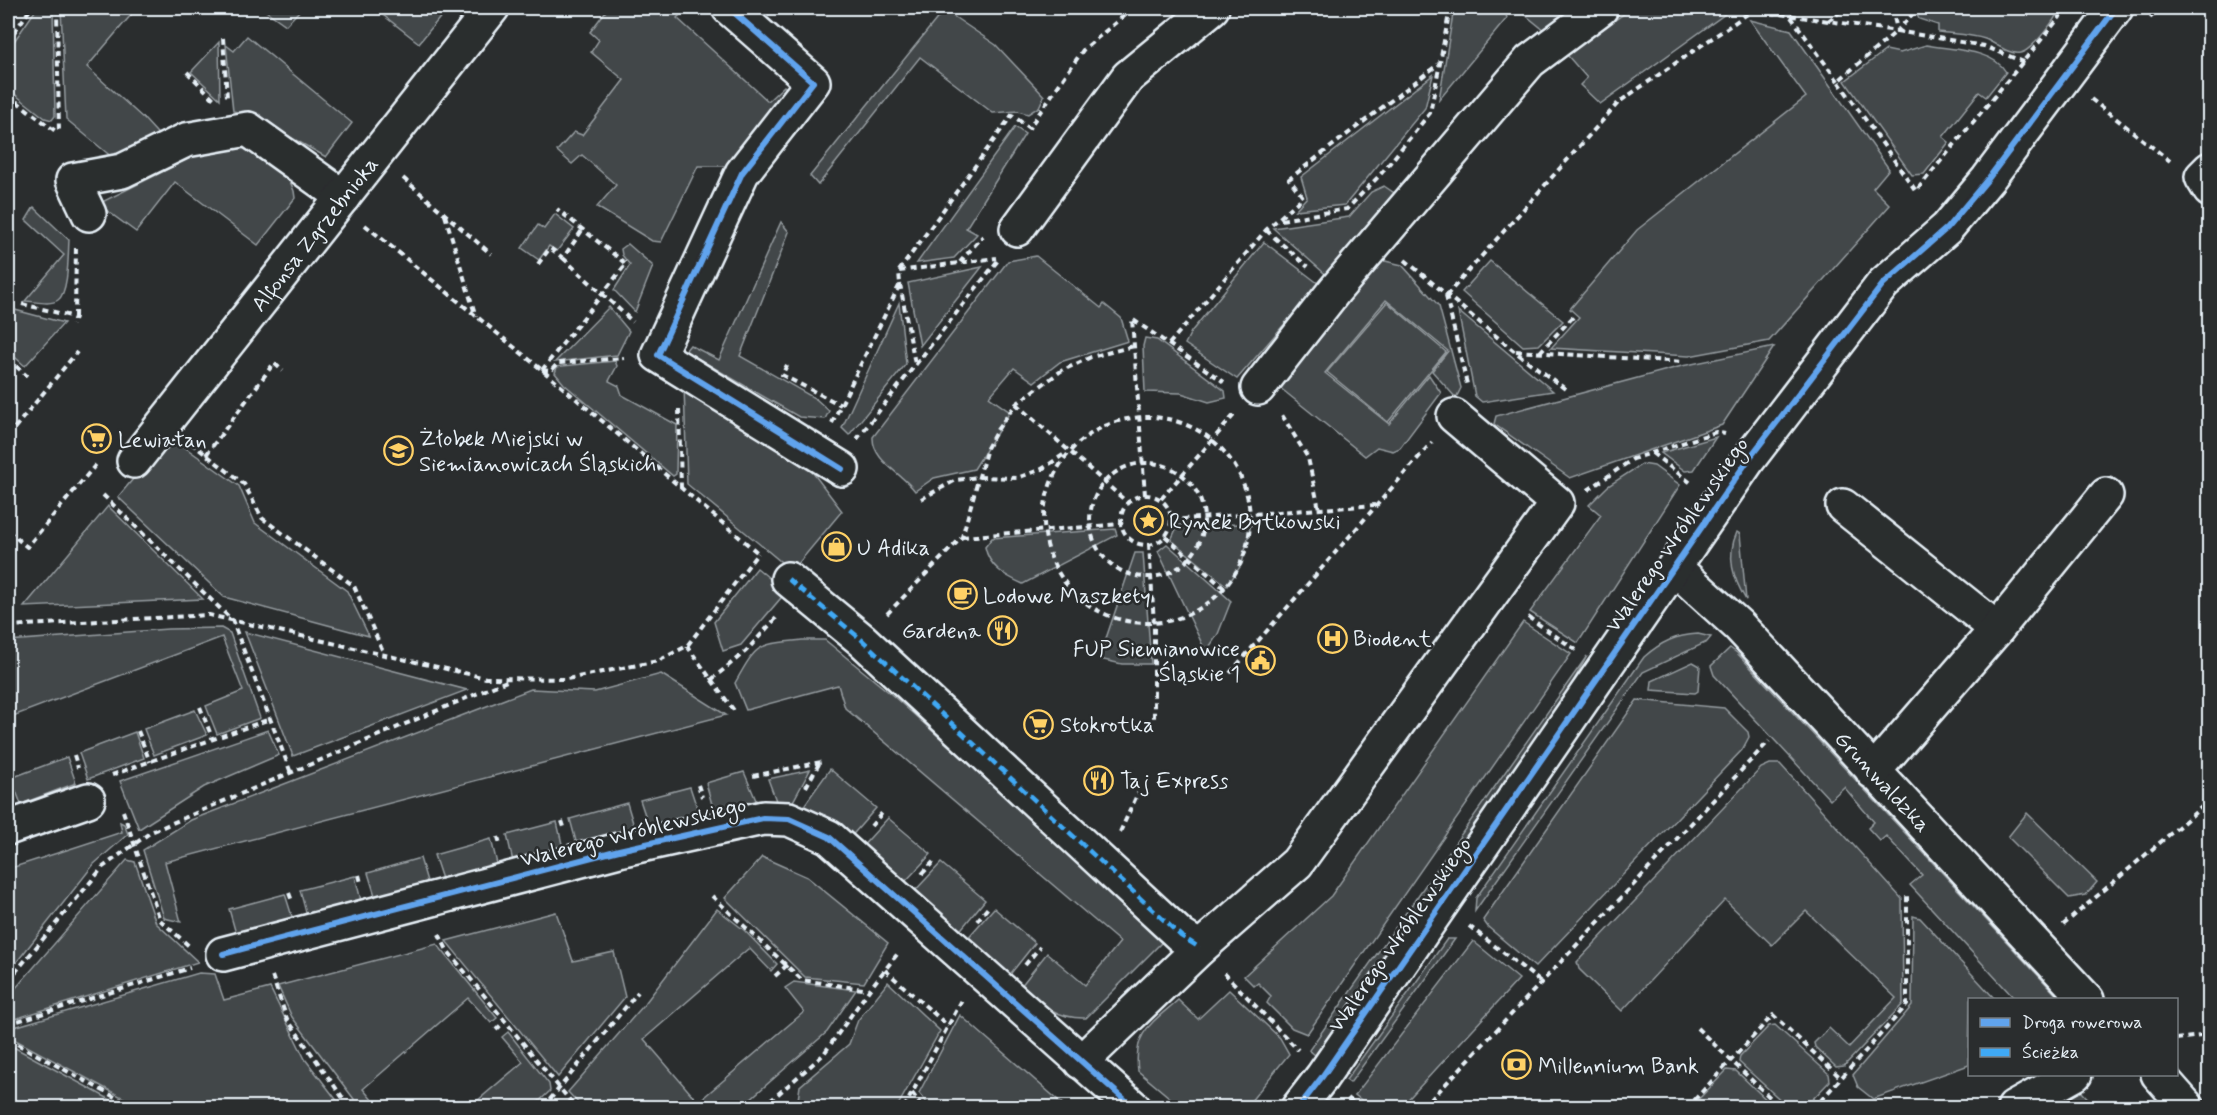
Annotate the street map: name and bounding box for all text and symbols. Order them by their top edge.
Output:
street label: Alfonsa Zgrzebnioka [245,151,385,318]
supermarket icon: Lewiatan [81,423,113,455]
place label: Żłobek Miejski w Siemianowicach Śląskich [419,426,656,479]
place label: Lewiatan [118,427,207,455]
street label: Walerego Wróblewskiego [1600,432,1758,640]
school or university icon: Żłobek Miejski w Siemianowicach Śląskich [382,435,414,467]
place icon: Rynek Bytkowski [1132,505,1164,537]
place label: Rynek Bytkowski [1169,509,1341,537]
shop icon: U Adika [820,531,852,563]
place label: U Adika [857,535,930,563]
cafe icon: Lodowe Maszkety [946,579,978,611]
place label: Lodowe Maszkety [983,583,1151,611]
restaurant icon: Gardena [986,614,1018,646]
place label: Gardena [902,618,982,646]
hospital icon: Biodent [1316,622,1348,654]
place label: Biodent [1353,626,1432,654]
place label: FUP Siemianowice Śląskie 1 [1073,636,1240,689]
public building icon: FUP Siemianowice Śląskie 1 [1245,645,1277,677]
supermarket icon: Stokrotka [1023,708,1055,740]
place label: Stokrotka [1060,712,1154,740]
street label: Grunwaldzka [1828,726,1936,839]
restaurant icon: Taj Express [1083,764,1115,796]
place label: Taj Express [1120,768,1229,797]
street label: Walerego Wróblewskiego [518,791,750,877]
street label: Walerego Wróblewskiego [1323,832,1481,1040]
legend [1968,998,2178,1076]
text: Droga rowerowa [2022,1011,2142,1035]
text: Ścieżka [2022,1041,2079,1065]
bank icon: Millennium Bank [1501,1049,1533,1081]
place label: Millennium Bank [1538,1053,1699,1081]

